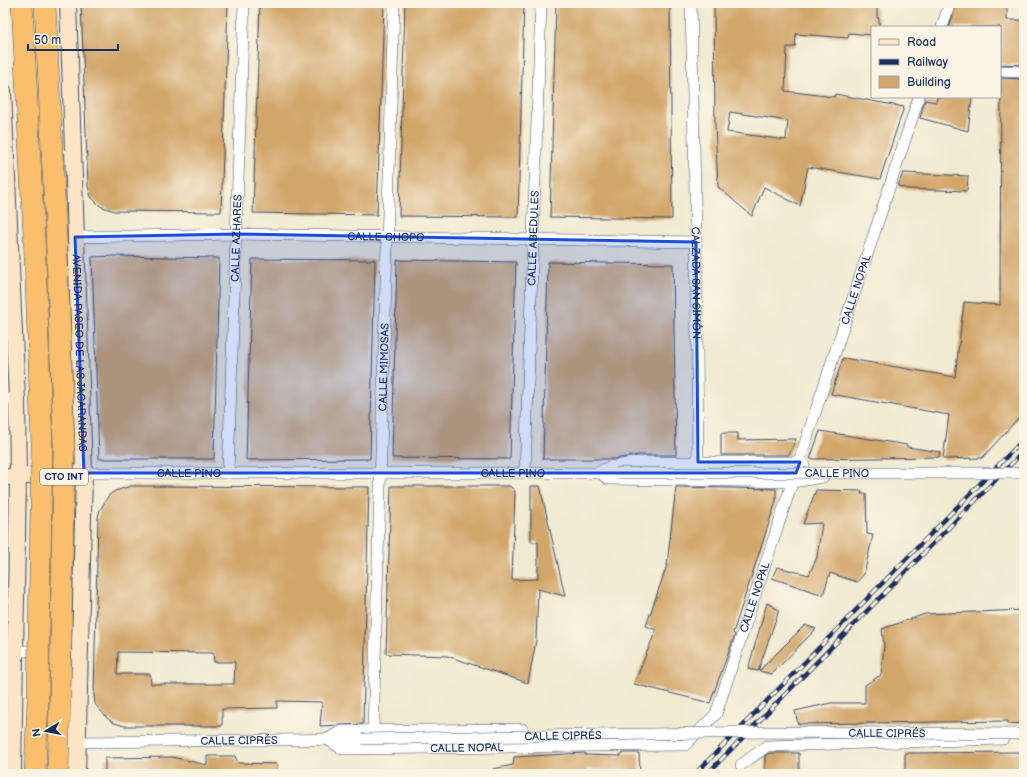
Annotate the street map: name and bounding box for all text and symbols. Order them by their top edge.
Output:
scale bar [28,26,118,52]
legend [871,26,1001,98]
text: 50 m [34,33,61,48]
text: Road [907,35,936,50]
text: Railway [907,55,949,70]
text: Building [907,75,951,90]
street label: CALLE ABEDULES [525,190,541,286]
street label: CALLE AZHARES [228,194,244,282]
street label: CALZADA SAN SIMÓN [689,227,704,339]
street label: CALLE CHOPO [347,229,425,244]
street label: CALLE NOPAL [838,252,874,326]
street label: AVENIDA PASEO DE LAS JACARANDAS [70,254,90,452]
street label: CALLE MIMOSAS [376,323,391,411]
street label: CALLE PINO [157,467,221,480]
street label: CALLE PINO [481,467,545,480]
street label: CALLE PINO [805,467,869,480]
road number: CTO INT [40,469,88,485]
street label: CALLE NOPAL [737,560,772,634]
north arrow [26,711,66,751]
street label: CALLE CIPRÉS [848,726,926,740]
text: N [30,727,44,738]
street label: CALLE CIPRÉS [524,727,602,743]
street label: CALLE CIPRÉS [200,732,278,747]
street label: CALLE NOPAL [430,741,504,754]

